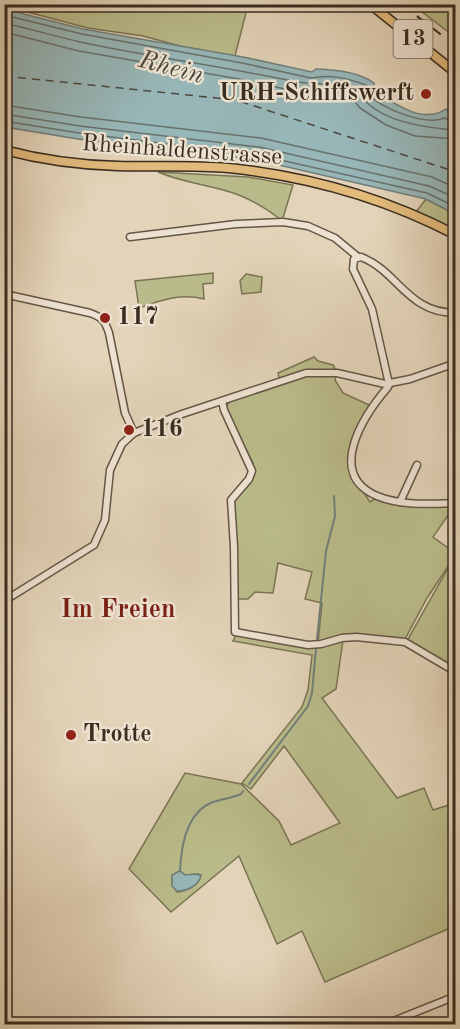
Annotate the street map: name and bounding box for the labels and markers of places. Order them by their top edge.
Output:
place label: URH-Schiffswerft [219,82,414,106]
marker: URH-Schiffswerft [419,87,433,101]
place label: 117 [117,306,159,330]
marker: 117 [98,311,112,325]
place label: 116 [141,418,183,442]
marker: 116 [122,423,136,437]
place label: Trotte [83,723,152,747]
marker: Trotte [64,728,78,742]

